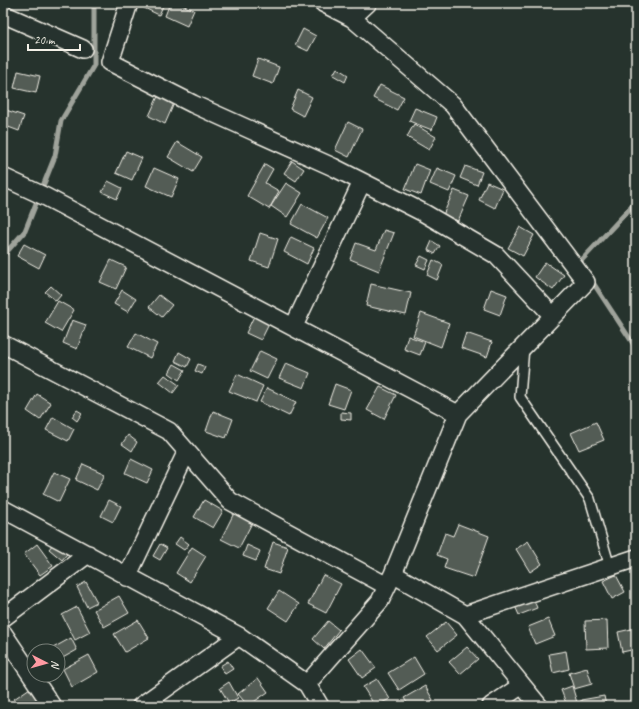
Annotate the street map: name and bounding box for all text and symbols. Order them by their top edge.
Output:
scale bar [28,26,80,52]
text: 20 m [34,32,56,48]
north arrow [26,643,66,683]
text: N [48,660,63,670]

